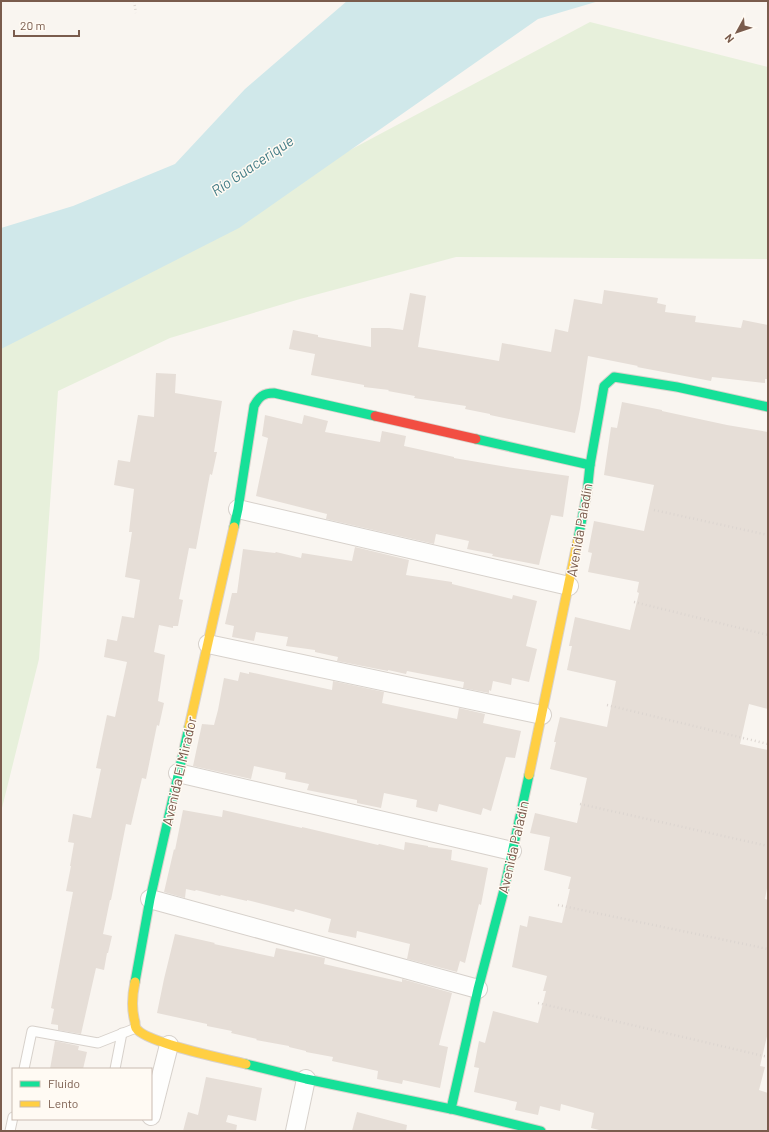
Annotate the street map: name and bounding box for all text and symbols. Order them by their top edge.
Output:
scale bar [14,12,79,38]
north arrow [717,12,757,52]
text: 20 m [20,18,46,32]
text: N [722,32,736,46]
water label: Río Guacerique [207,131,297,199]
street label: Avenida Paladín [562,482,596,578]
street label: Avenida El Mirador [158,715,200,827]
street label: Avenida Paladín [494,799,532,895]
legend [12,1068,152,1120]
text: Fluido [48,1076,80,1090]
text: Lento [48,1096,78,1110]

